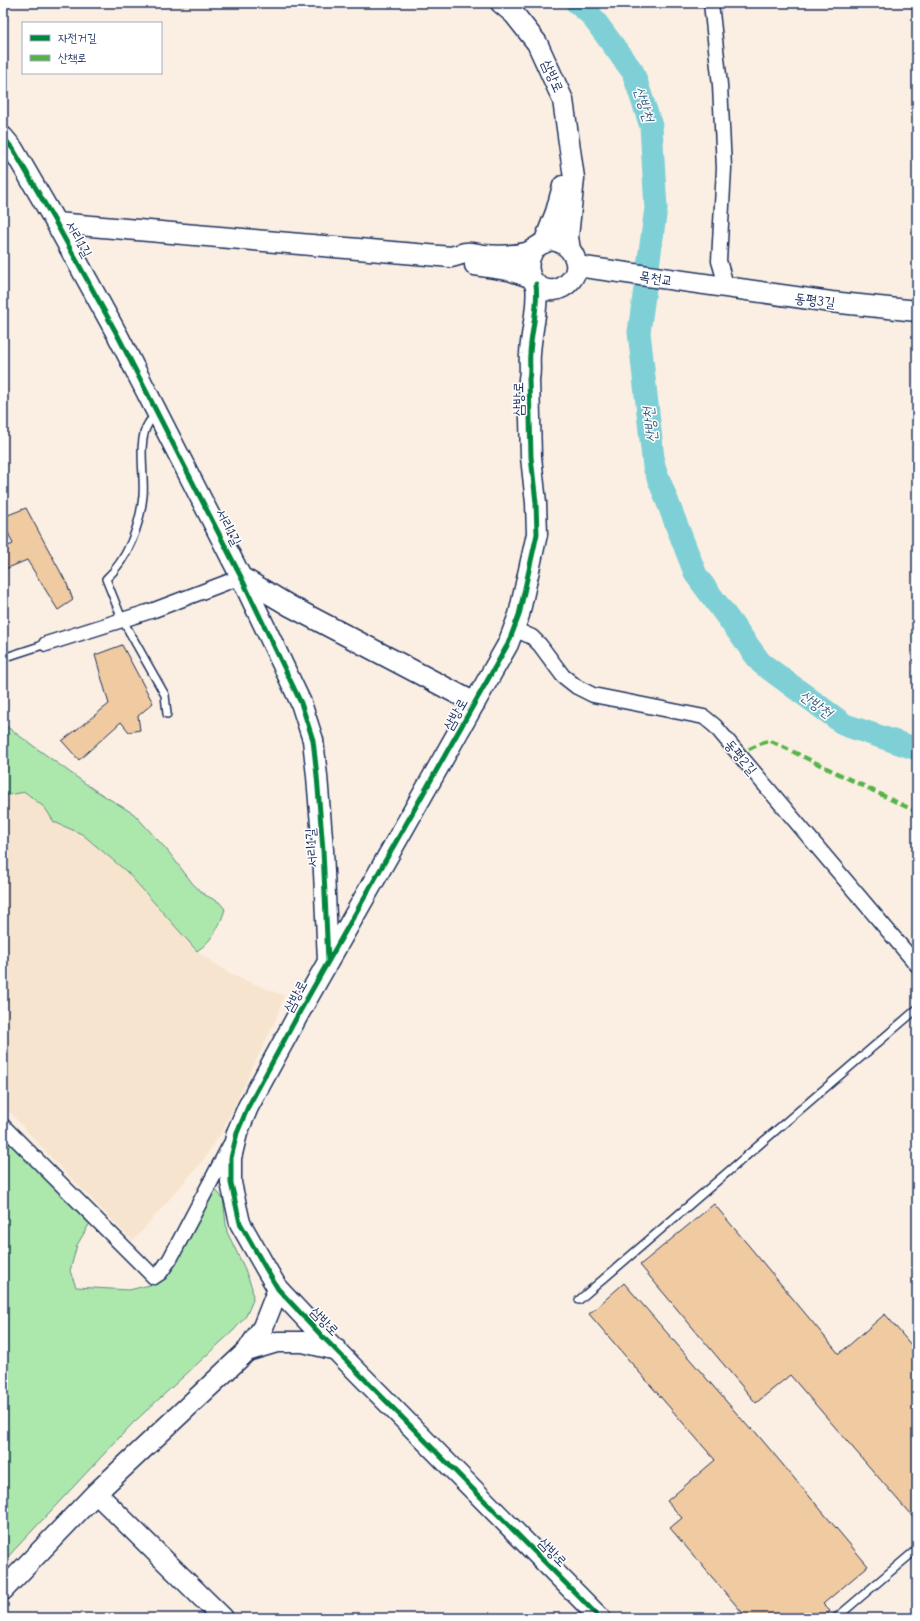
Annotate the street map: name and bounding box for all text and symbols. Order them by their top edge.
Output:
legend [22,22,162,74]
text: 자전거길 [58,31,97,45]
text: 산책로 [58,51,87,65]
street label: 삼방로 [538,57,567,95]
water label: 산방천 [630,84,659,126]
street label: 서리1길 [62,218,96,261]
street label: 목천교 [638,267,674,290]
street label: 동평3길 [794,290,837,312]
street label: 삼방로 [510,382,527,416]
water label: 산방천 [639,404,661,444]
street label: 서리1길 [212,506,245,549]
water label: 산방천 [796,686,837,723]
street label: 삼방로 [440,695,471,733]
street label: 동평2길 [721,736,761,779]
street label: 서리1길 [302,827,321,868]
street label: 삼방로 [280,977,311,1015]
street label: 삼방로 [307,1303,342,1339]
street label: 삼방로 [535,1534,570,1570]

